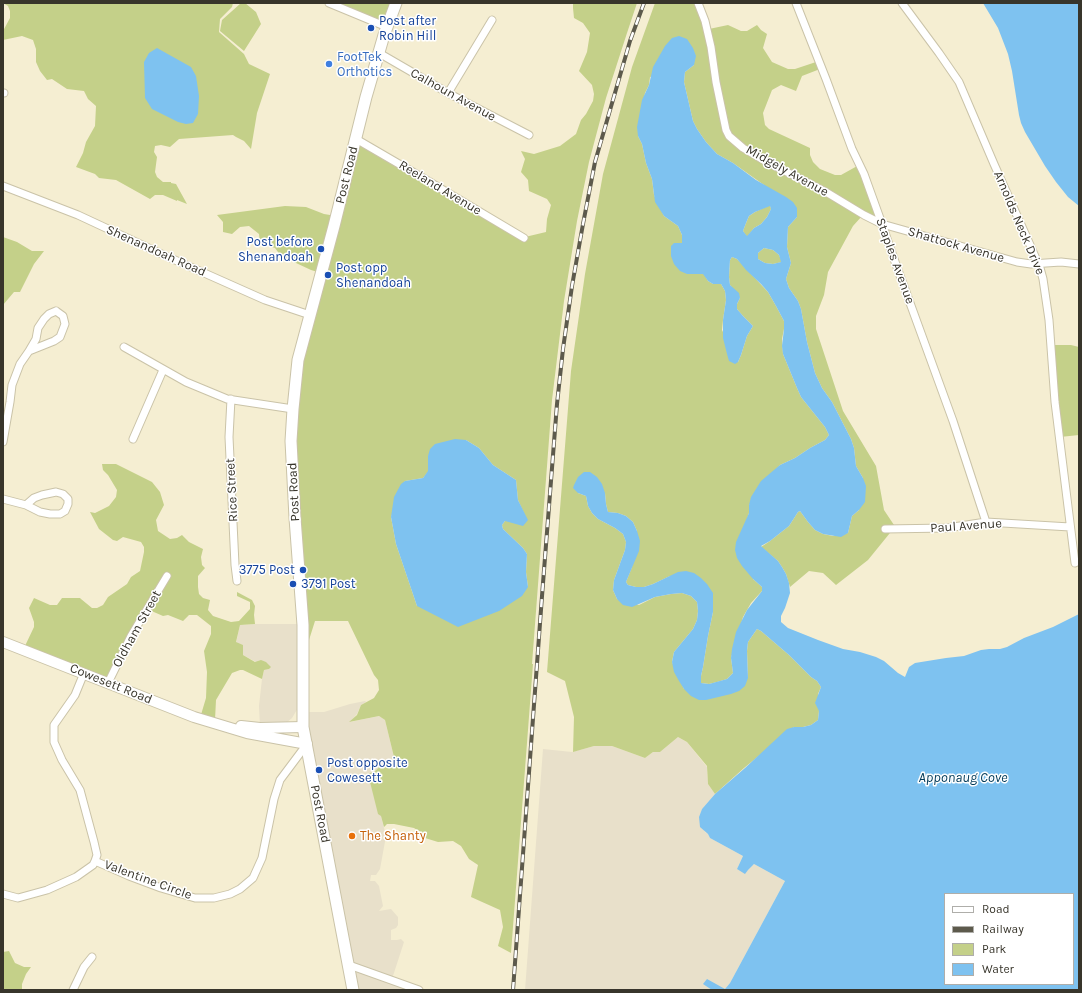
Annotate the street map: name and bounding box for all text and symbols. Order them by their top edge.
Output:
place label: Post after Robin Hill [379,13,436,44]
marker: Post after Robin Hill [366,23,376,33]
place label: FootTek Orthotics [337,49,392,80]
marker: FootTek Orthotics [324,59,334,69]
street label: Calhoun Avenue [408,65,498,125]
street label: Midgely Avenue [743,142,831,200]
street label: Post Road [332,144,362,206]
street label: Reeland Avenue [396,157,484,219]
street label: Arnolds Neck Drive [990,169,1048,277]
street label: Staples Avenue [872,216,918,306]
street label: Shenandoah Road [103,222,209,280]
street label: Shattock Avenue [906,224,1006,266]
place label: Post before Shenandoah [238,234,313,265]
marker: Post before Shenandoah [316,244,326,254]
place label: Post opp Shenandoah [336,260,411,291]
marker: Post opp Shenandoah [323,270,333,280]
street label: Rice Street [223,458,241,522]
street label: Post Road [285,462,303,522]
street label: Paul Avenue [930,516,1002,536]
place label: 3775 Post [239,562,295,578]
marker: 3775 Post [298,565,308,575]
place label: 3791 Post [301,576,356,592]
marker: 3791 Post [288,579,298,589]
street label: Oldham Street [109,588,165,670]
street label: Cowesett Road [68,660,154,708]
place label: Post opposite Cowesett [327,755,408,786]
marker: Post opposite Cowesett [314,765,324,775]
water label: Apponaug Cove [919,770,1007,786]
street label: Post Road [307,784,333,844]
place label: The Shanty [360,828,426,844]
marker: The Shanty [347,831,357,841]
street label: Valentine Circle [102,857,194,903]
legend [944,893,1074,985]
text: Road [982,902,1010,916]
text: Railway [982,922,1024,936]
text: Park [982,942,1006,956]
text: Water [982,962,1014,976]

